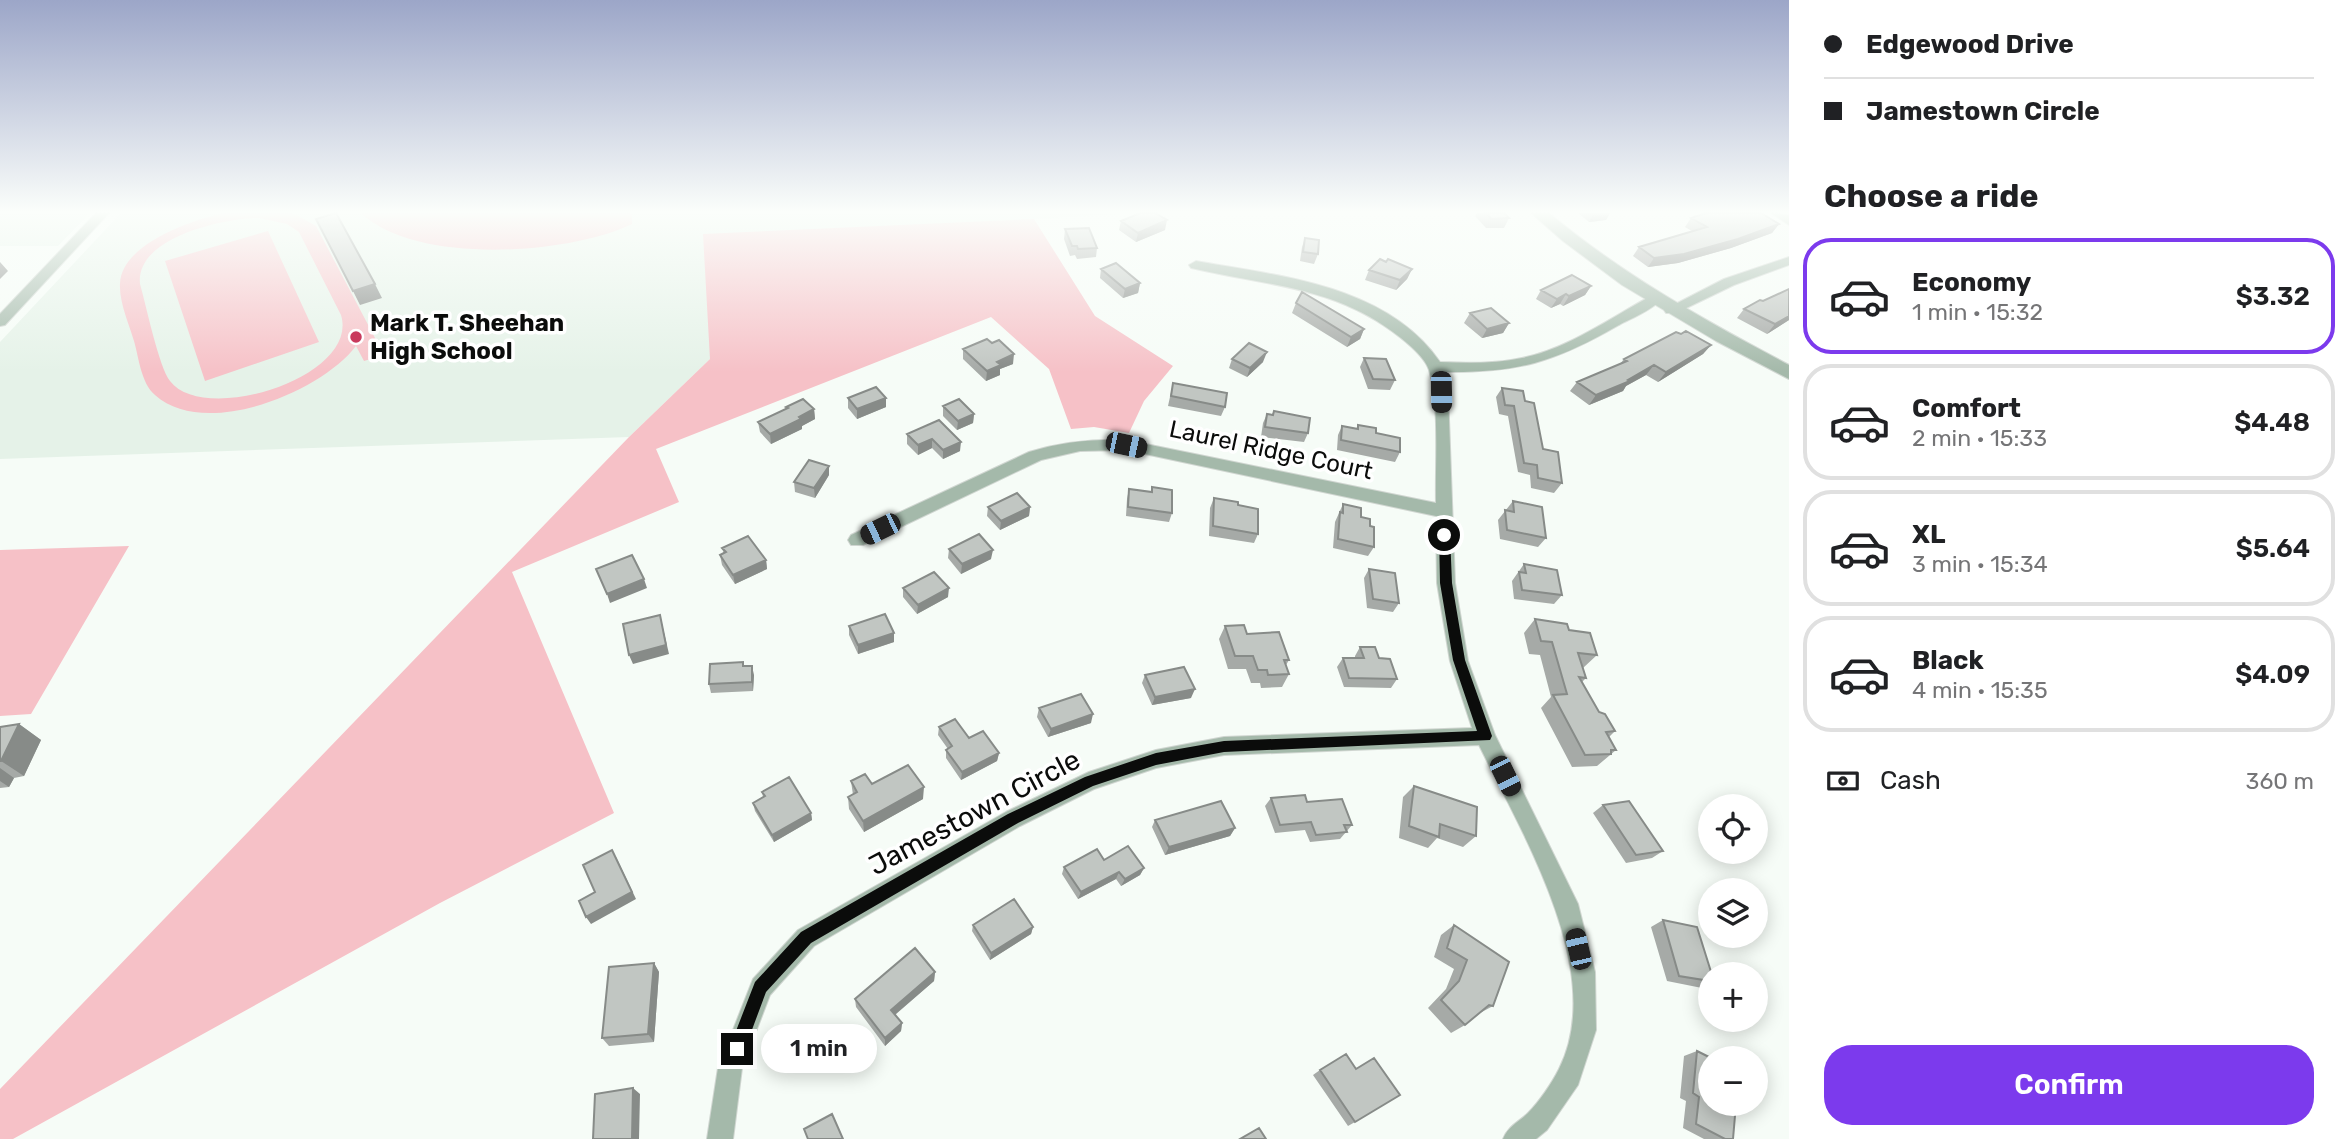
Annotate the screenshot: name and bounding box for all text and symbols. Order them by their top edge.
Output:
text: Edgewood Drive [1866,29,2074,60]
text: Jamestown Circle [1866,96,2100,127]
text: Choose a ride [1824,177,2038,215]
icon: car [1828,265,1891,328]
text: Economy [1912,267,2031,298]
text: $3.32 [2236,281,2310,312]
text: 1 min · 15:32 [1912,298,2043,326]
place label: Mark T. Sheehan High School [370,309,564,365]
marker: Mark T. Sheehan High School [348,329,364,345]
car [1431,371,1452,413]
icon: car [1828,391,1891,454]
text: Comfort [1912,393,2021,424]
text: $4.48 [2234,407,2310,438]
street label: Laurel Ridge Court [1167,415,1375,485]
text: 2 min · 15:33 [1912,424,2047,452]
car [1104,430,1149,460]
car [857,510,904,548]
icon: car [1828,517,1891,580]
route start [1428,519,1460,551]
text: XL [1912,519,1945,550]
text: $5.64 [2236,533,2310,564]
text: 3 min · 15:34 [1912,550,2048,578]
icon: car [1828,643,1891,706]
text: Black [1912,645,1984,676]
text: $4.09 [2235,659,2310,690]
text: 4 min · 15:35 [1912,676,2048,704]
street label: Jamestown Circle [863,743,1086,882]
car [1487,753,1524,799]
icon: cash [1824,762,1862,800]
text: Cash [1880,765,1941,796]
text: 360 m [2246,767,2314,795]
map controls [1698,794,1768,1116]
button: locate [1698,794,1768,864]
button: layers [1698,878,1768,948]
car [1564,926,1593,972]
button: + [1698,962,1768,1032]
callout: 1 min [762,1024,877,1074]
route end [721,1033,753,1065]
text: 1 min [790,1034,848,1062]
button: Confirm [1824,1045,2314,1125]
button: − [1698,1046,1768,1116]

